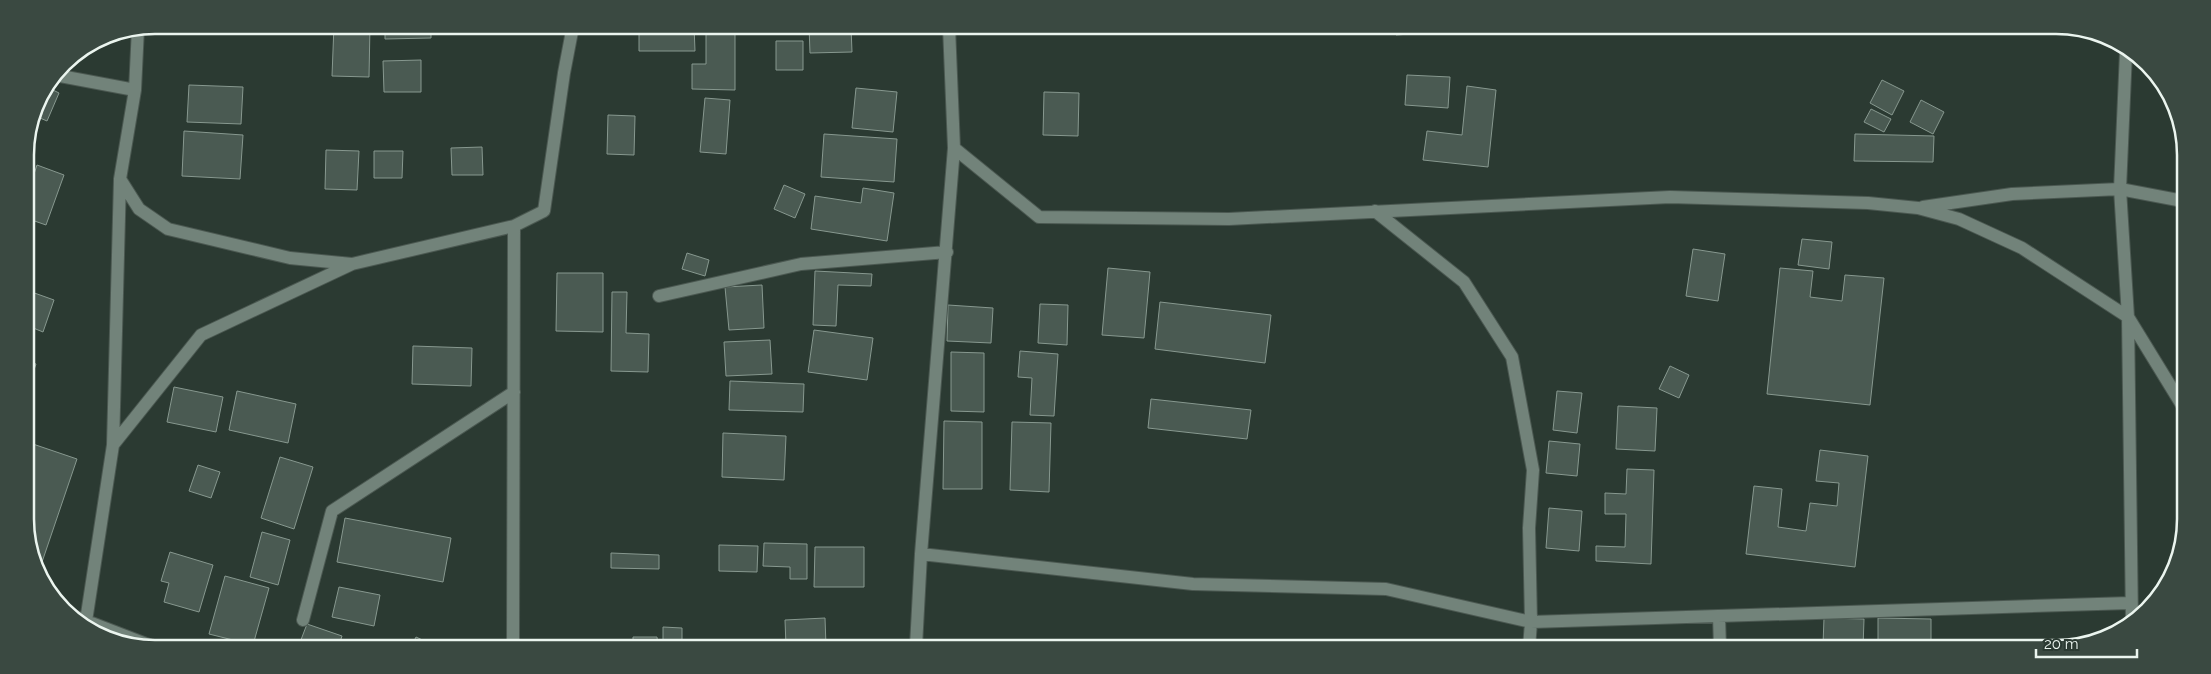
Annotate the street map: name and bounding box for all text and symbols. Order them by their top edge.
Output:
scale bar [2036,626,2137,658]
text: 20 m [2044,635,2079,653]

